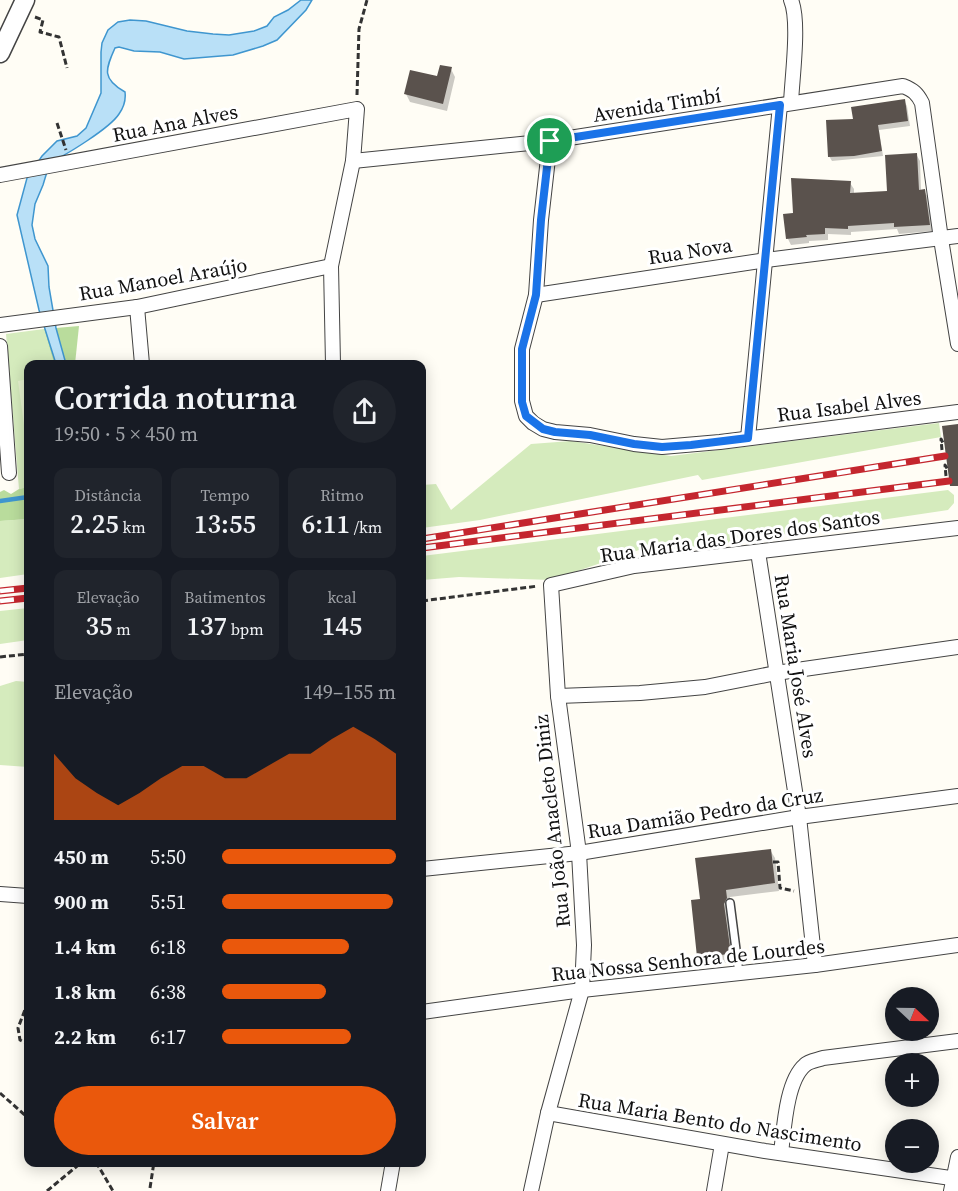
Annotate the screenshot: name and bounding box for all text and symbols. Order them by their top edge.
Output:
street label: Avenida Timbí [591,81,723,129]
street label: Rua Ana Alves [110,97,240,149]
pin [524,115,575,166]
icon: arrive [533,124,566,157]
street label: Rua Nova [646,230,735,271]
street label: Rua Manoel Araújo [77,250,249,308]
text: Corrida noturna [54,375,297,420]
button: share [333,380,396,443]
street label: Rua Isabel Alves [775,383,923,429]
text: 19:50 · 5 × 450 m [54,420,198,448]
text: Distância [75,484,141,506]
text: Tempo [201,484,250,506]
text: Ritmo [320,484,364,506]
street label: Rua Maria das Dores dos Santos [598,503,882,569]
text: 2.25 [70,506,119,542]
text: 13:55 [194,506,256,542]
text: 6:11 [302,506,350,542]
text: km [119,516,146,538]
text: /km [350,516,382,538]
street label: Rua Maria José Alves [768,572,824,760]
text: Elevação [76,586,140,608]
text: Batimentos [184,586,266,608]
text: kcal [327,586,357,608]
text: 35 [85,608,112,644]
text: 137 [186,608,227,644]
text: 145 [322,608,362,644]
text: m [112,618,131,640]
text: bpm [227,618,264,640]
text: Elevação [54,678,133,706]
text: 149–155 m [303,678,396,706]
street label: Rua João Anacleto Diniz [527,713,577,929]
street label: Rua Damião Pedro da Cruz [585,781,825,845]
text: 450 m [54,843,109,871]
text: 5:50 [150,843,186,871]
text: 900 m [54,888,109,916]
text: 5:51 [150,888,186,916]
street label: Rua Nossa Senhora de Lourdes [550,932,826,988]
text: 1.4 km [54,933,116,961]
text: 6:18 [150,933,186,961]
text: 1.8 km [54,978,116,1006]
text: 6:38 [150,978,186,1006]
north arrow [885,987,939,1041]
map controls [885,987,939,1173]
text: 2.2 km [54,1023,116,1051]
text: 6:17 [150,1023,186,1051]
button: + [885,1053,939,1107]
button: Salvar [54,1086,396,1155]
street label: Rua Maria Bento do Nascimento [576,1086,864,1158]
button: − [885,1119,939,1173]

